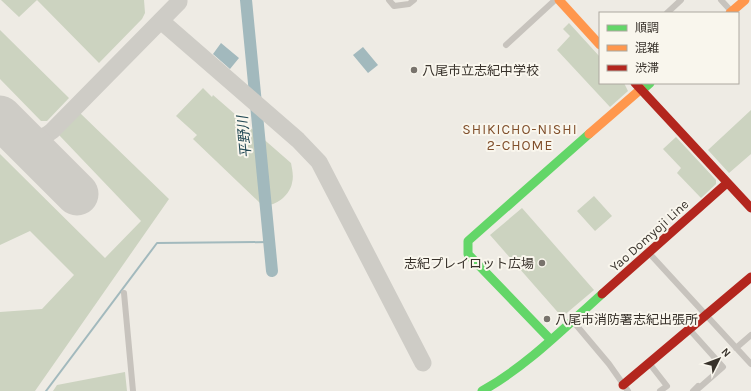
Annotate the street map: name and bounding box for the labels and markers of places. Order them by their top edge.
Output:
place label: 八尾市立志紀中学校 [422,63,539,78]
marker: 八尾市立志紀中学校 [409,65,419,75]
place label: 志紀プレイロット広場 [404,256,534,271]
marker: 志紀プレイロット広場 [537,258,547,268]
place label: 八尾市消防署志紀出張所 [555,312,698,327]
marker: 八尾市消防署志紀出張所 [542,314,552,324]

